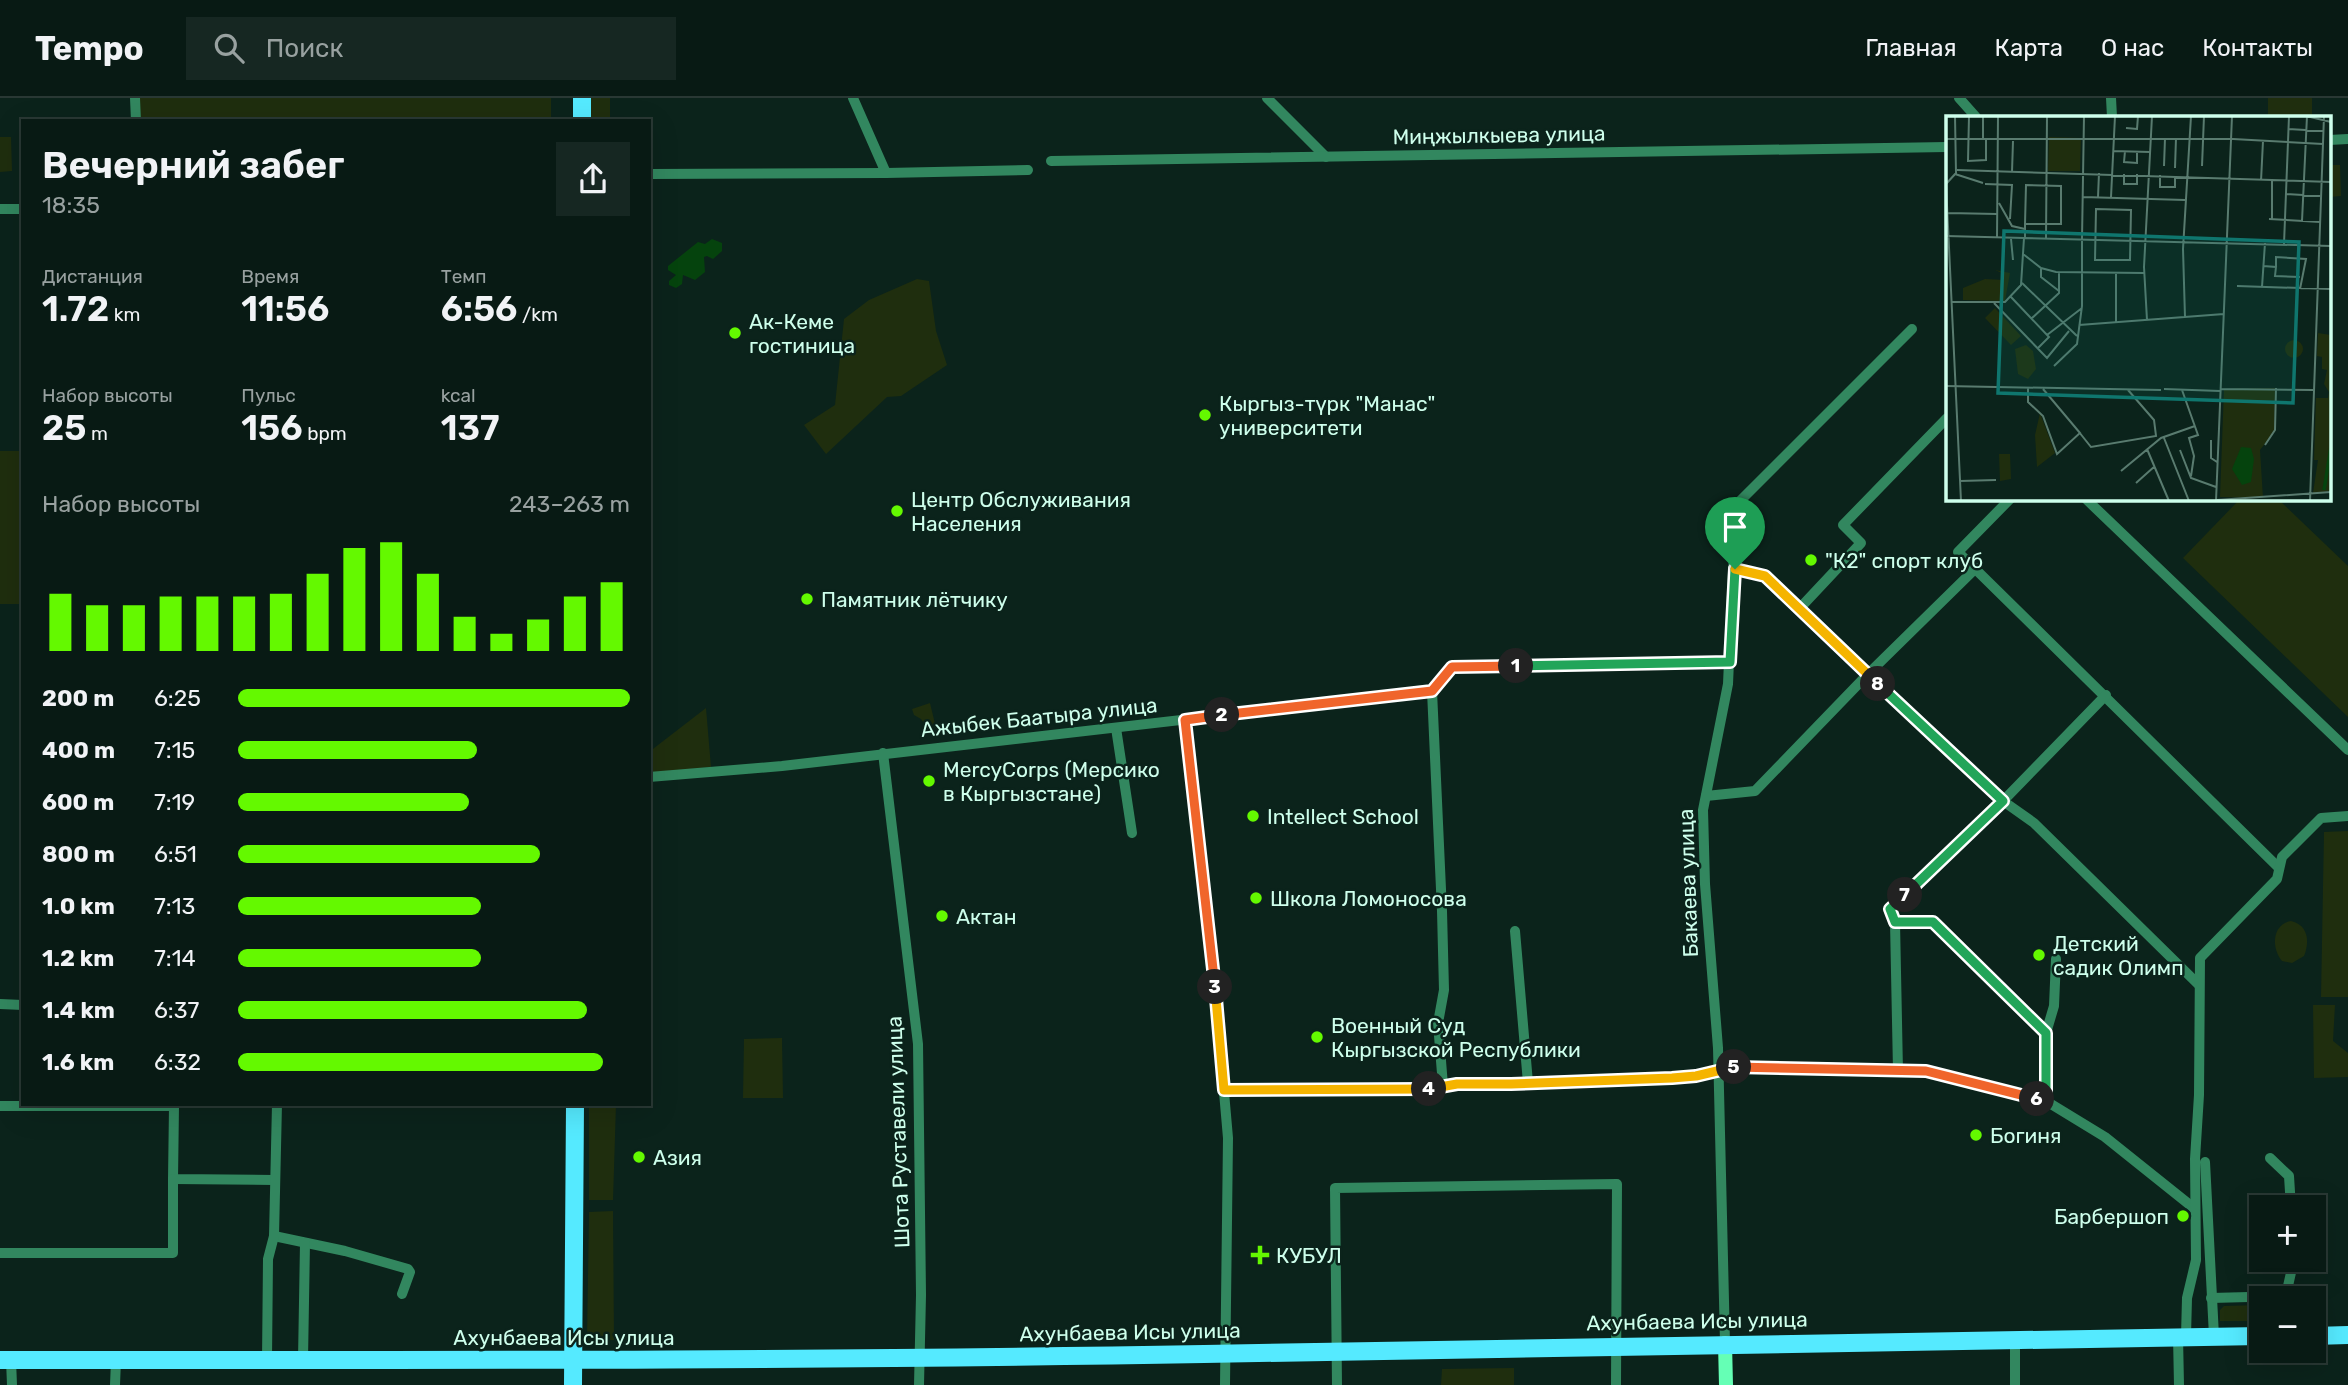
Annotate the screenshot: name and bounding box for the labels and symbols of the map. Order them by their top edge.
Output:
inset map [1946,116,2330,500]
street label: Миңжылкыева улица [1392,121,1606,149]
place label: Ак-Кеме гостиница [749,309,855,358]
marker: Ак-Кеме гостиница [727,325,743,341]
place label: Кыргыз-түрк "Манас" университети [1219,391,1435,440]
marker: Кыргыз-түрк "Манас" университети [1197,407,1213,423]
place label: Центр Обслуживания Населения [911,487,1131,536]
pin [1705,497,1765,569]
marker: Центр Обслуживания Населения [889,503,905,519]
place label: "К2" спорт клуб [1825,548,1983,573]
marker: "К2" спорт клуб [1803,552,1819,568]
place label: Памятник лётчику [821,587,1008,612]
marker: Памятник лётчику [799,591,815,607]
pin: 1 [1498,648,1534,684]
pin: 8 [1860,666,1896,702]
street label: Ажыбек Баатыра улица [919,692,1159,742]
pin: 2 [1204,698,1240,732]
place label: MercyCorps (Мерсико в Кыргызстане) [943,757,1160,806]
marker: MercyCorps (Мерсико в Кыргызстане) [921,773,937,789]
place label: Intellect School [1267,804,1419,829]
marker: Intellect School [1245,808,1261,824]
street label: Бакаева улица [1673,808,1703,958]
pin: 7 [1888,878,1923,912]
place label: Школа Ломоносова [1270,886,1467,911]
marker: Школа Ломоносова [1248,890,1264,906]
place label: Актан [956,904,1016,929]
marker: Актан [934,908,950,924]
place label: Детский садик Олимп [2053,931,2184,980]
marker: Детский садик Олимп [2031,947,2047,963]
pin: 3 [1198,970,1232,1004]
place label: Военный Суд Кыргызской Республики [1331,1013,1581,1062]
street label: Шота Руставели улица [881,1016,915,1248]
marker: Военный Суд Кыргызской Республики [1309,1029,1325,1045]
pin: 5 [1716,1049,1752,1084]
pin: 4 [1412,1072,1446,1107]
pin: 6 [2020,1082,2054,1116]
place label: Богиня [1990,1123,2062,1148]
marker: Богиня [1968,1127,1984,1143]
place label: Азия [653,1145,702,1170]
marker: Азия [631,1149,647,1165]
place label: Барбершоп [2054,1204,2169,1229]
marker: Барбершоп [2175,1208,2191,1224]
place label: КУБУЛ [1276,1243,1342,1268]
marker: КУБУЛ [1250,1245,1270,1265]
street label: Ахунбаева Исы улица [1586,1307,1808,1335]
street label: Ахунбаева Исы улица [1019,1318,1241,1346]
street label: Ахунбаева Исы улица [453,1325,675,1350]

